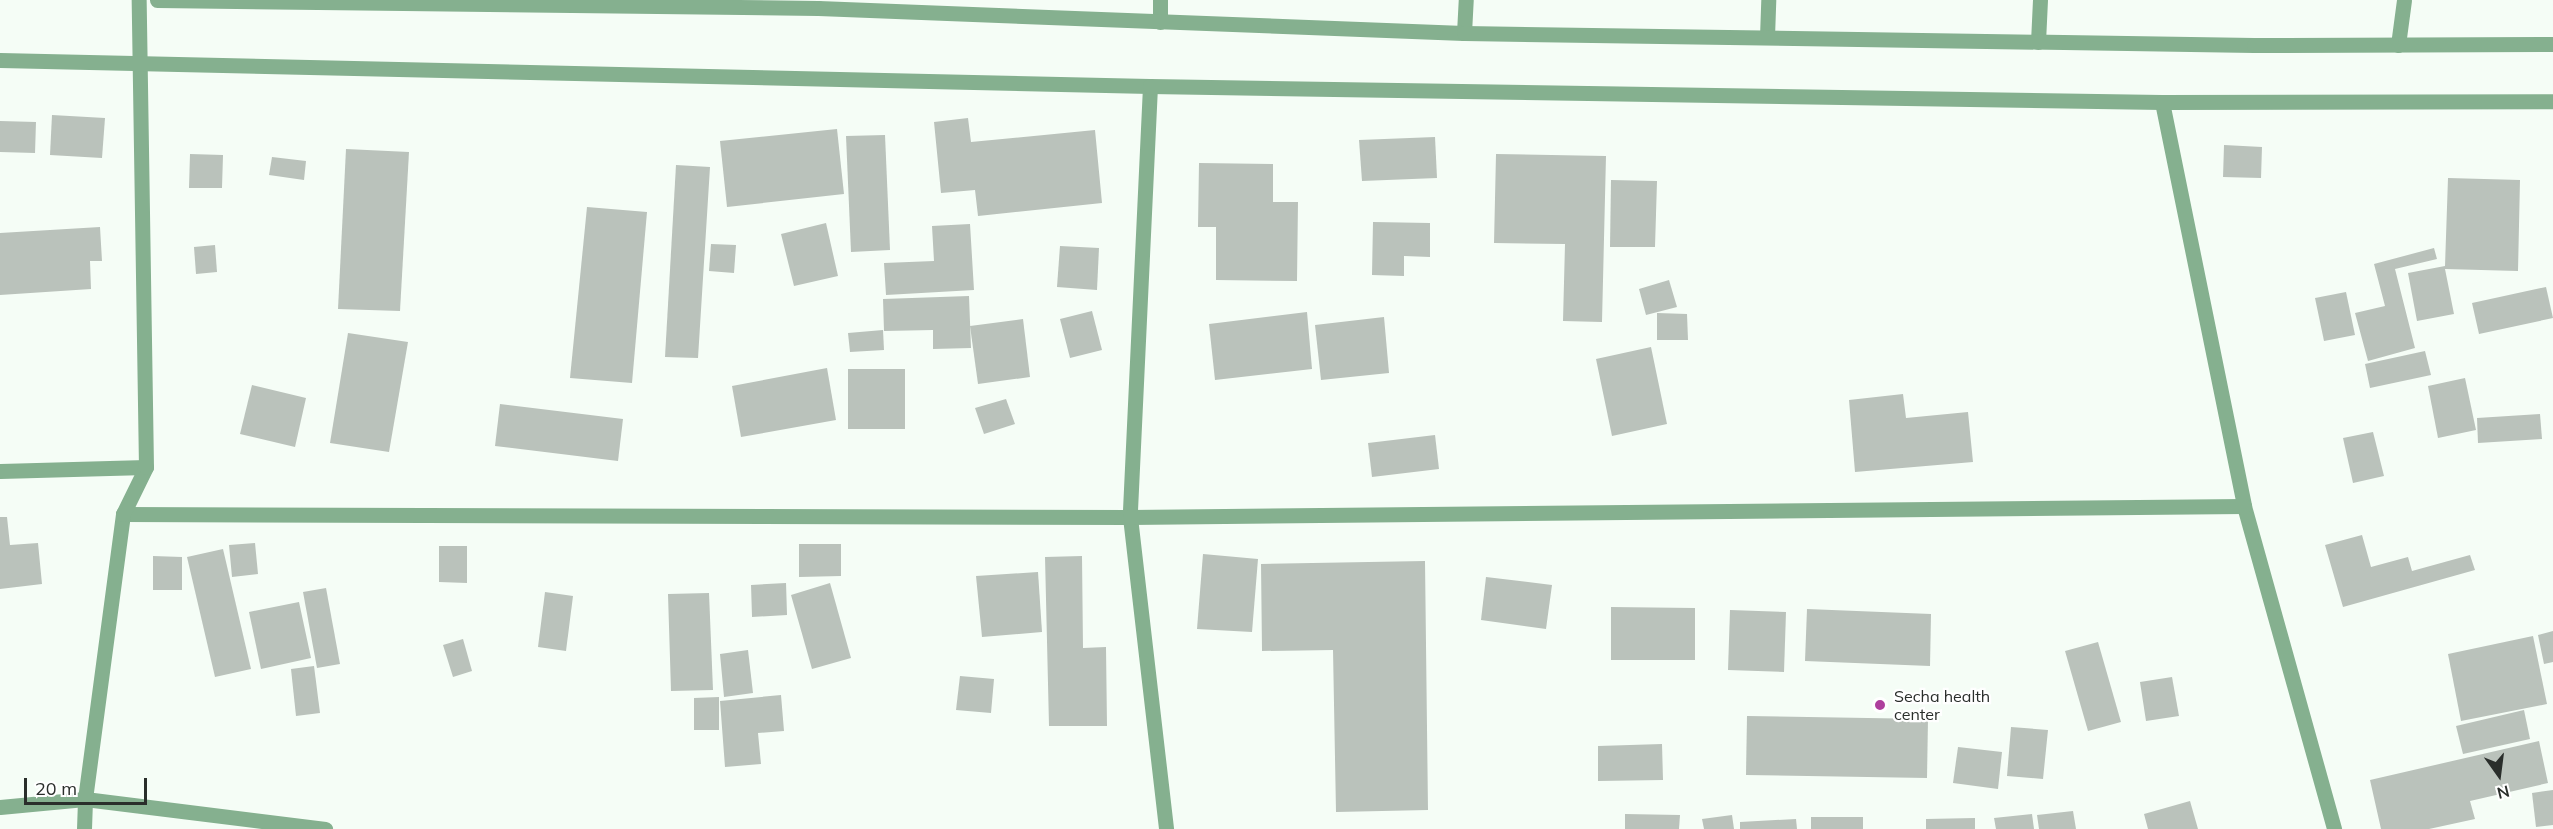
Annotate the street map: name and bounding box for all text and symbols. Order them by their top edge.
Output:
place label: Secha health center [1894,686,1990,724]
marker: Secha health center [1871,696,1889,714]
north arrow [2469,745,2529,805]
scale bar [27,766,150,804]
text: 20 m [35,777,77,800]
text: N [2495,781,2512,804]

